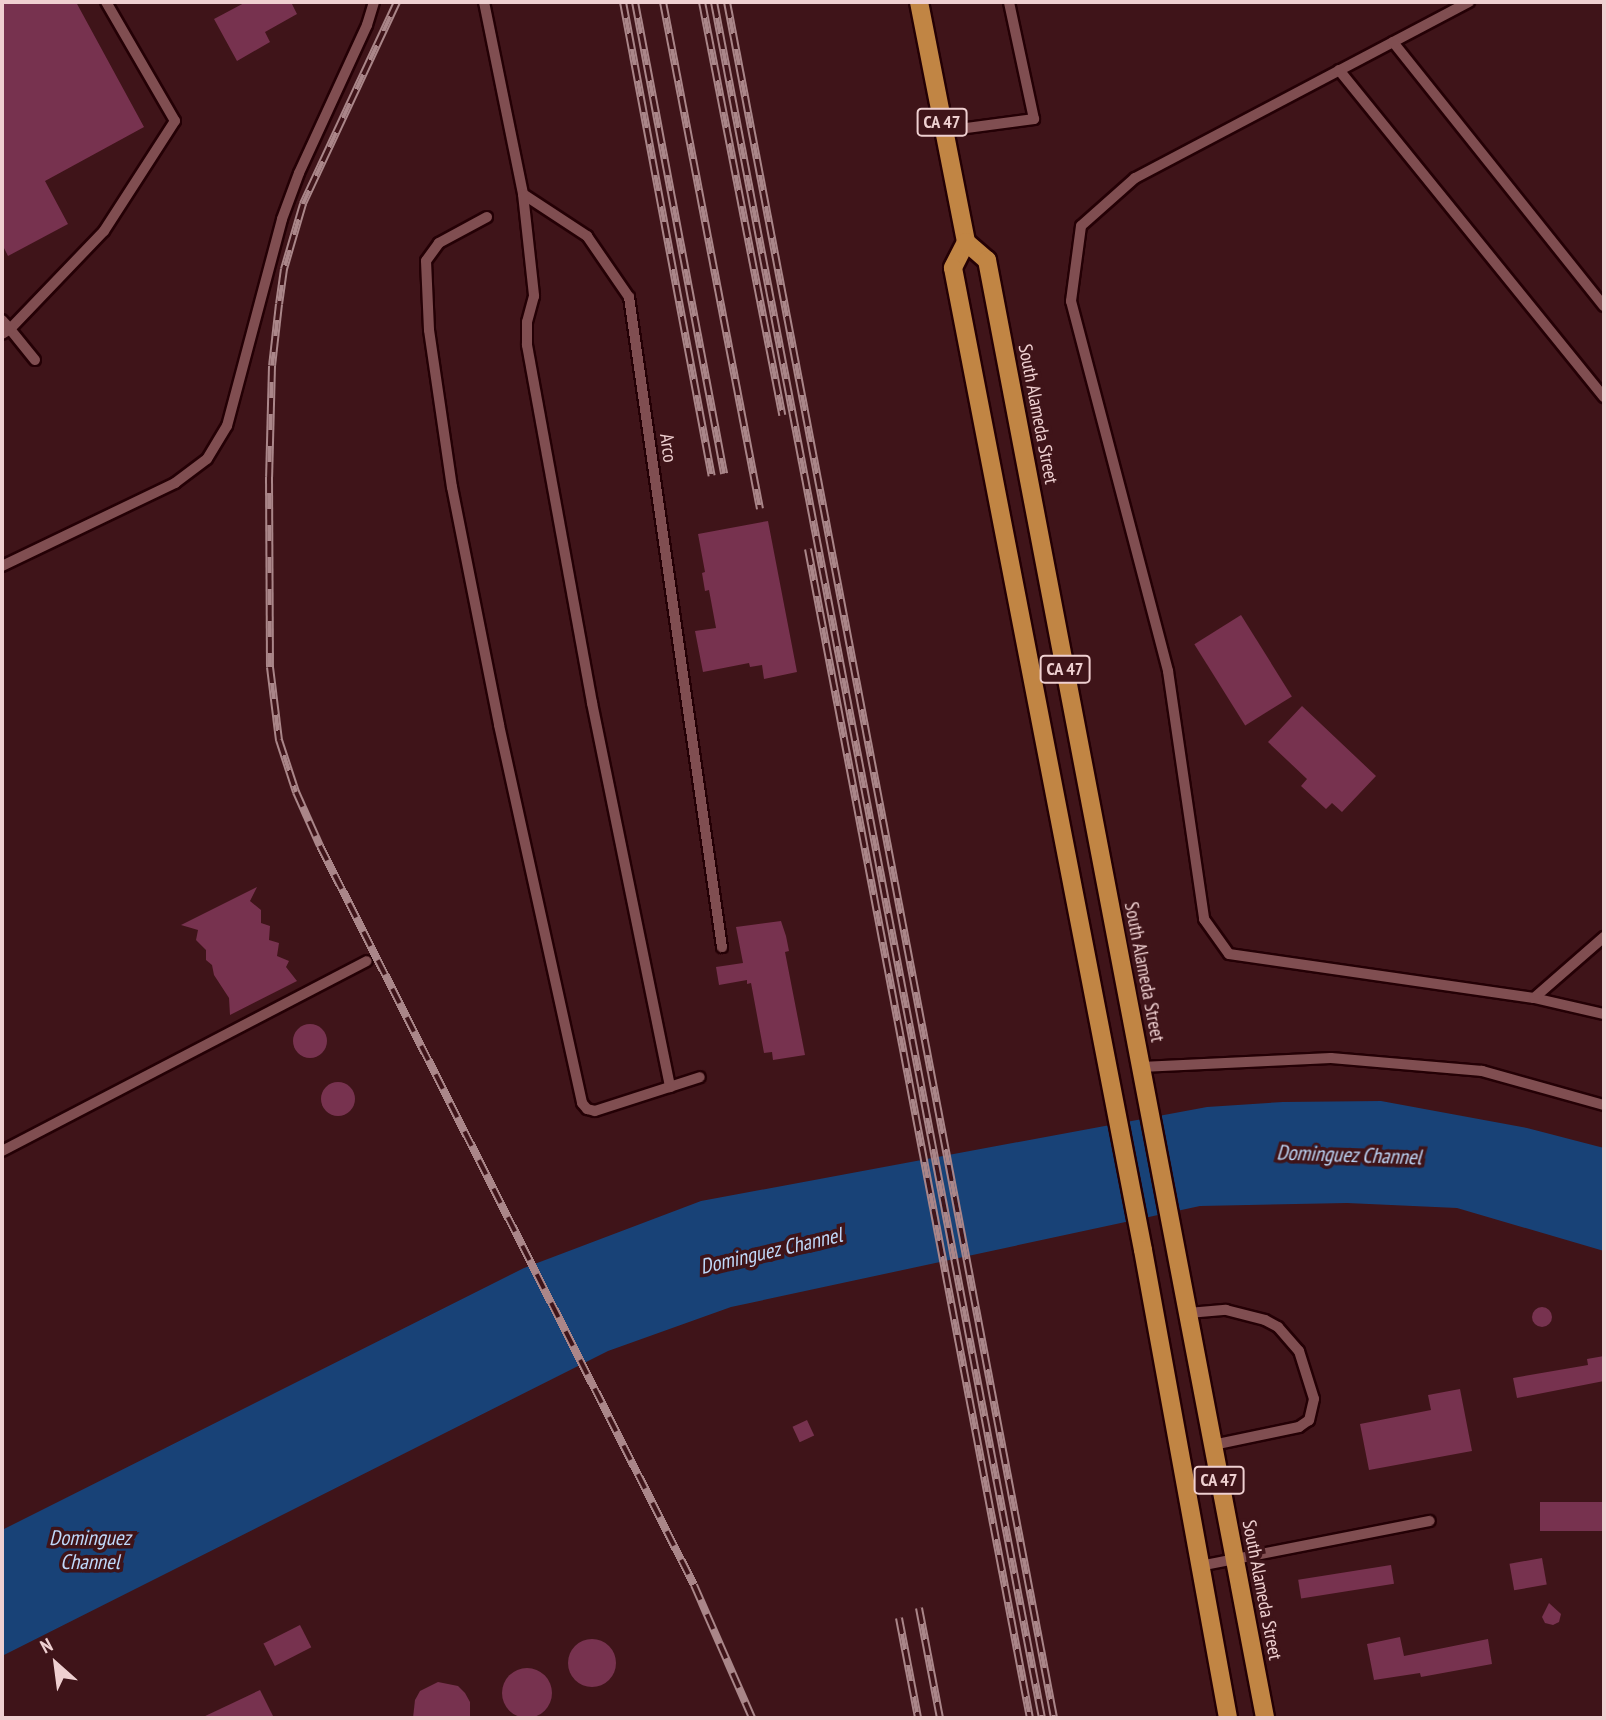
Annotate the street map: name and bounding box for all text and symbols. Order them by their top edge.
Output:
road number: CA 47 [916,107,968,136]
street label: South Alameda Street [1013,342,1063,486]
street label: Arco [655,432,681,464]
road number: CA 47 [1039,654,1091,684]
street label: South Alameda Street [1119,900,1169,1044]
water label: Dominguez Channel [1276,1140,1422,1170]
water label: Dominguez Channel [697,1222,845,1280]
road number: CA 47 [1193,1465,1245,1494]
street label: South Alameda Street [1237,1518,1287,1662]
water label: Dominguez Channel [49,1525,131,1575]
north arrow [21,1629,91,1699]
text: N [36,1632,56,1658]

